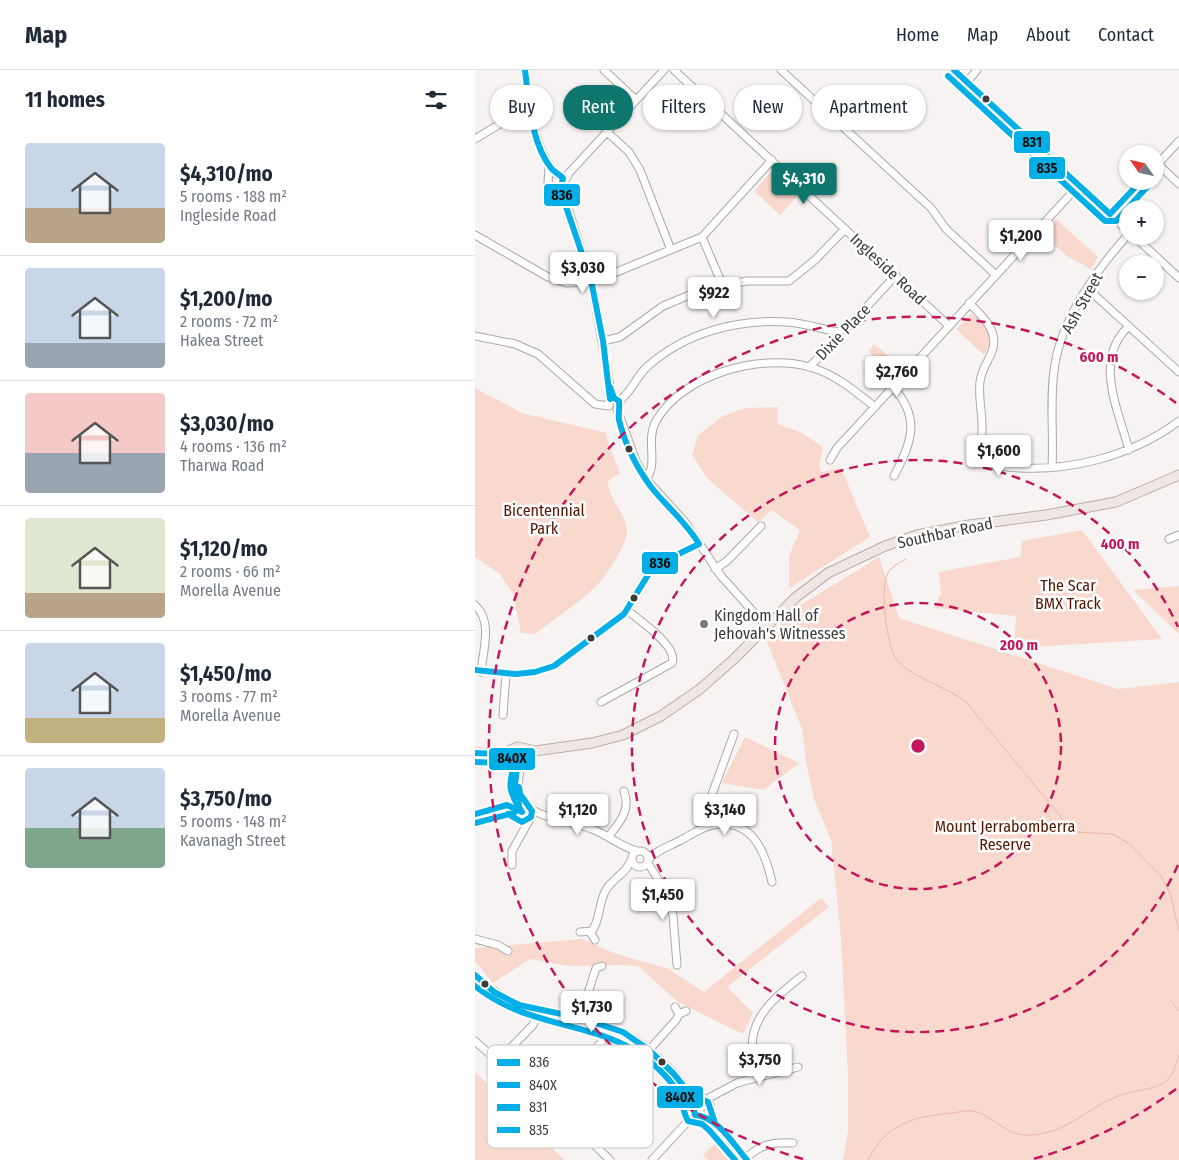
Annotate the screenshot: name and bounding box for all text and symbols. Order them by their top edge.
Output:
text: Map [25,21,67,49]
text: Home [896,24,939,46]
text: Map [967,24,998,46]
text: About [1026,24,1070,46]
text: Contact [1098,24,1154,46]
chip: Buy [490,85,553,130]
chip: Rent [563,85,633,130]
chip: Filters [643,85,724,130]
chip: New [734,85,802,130]
chip: Apartment [812,85,926,130]
icon: filters [422,86,450,114]
text: 11 homes [25,87,105,113]
unlabelled marker [981,94,991,104]
line badge: 831 [1013,130,1051,154]
text: 831 [1022,134,1042,151]
north arrow [1119,145,1164,190]
map controls [1119,145,1164,300]
line badge: 835 [1028,156,1066,180]
text: 835 [1037,160,1058,177]
text: $4,310/mo [180,161,273,187]
pin: $4,310 [763,162,845,205]
icon: home [65,163,125,223]
text: $4,310 [783,169,825,188]
line badge: 836 [543,183,581,207]
text: 5 rooms · 188 m² [180,187,287,206]
text: 836 [551,187,573,204]
button: + [1119,200,1164,245]
text: Ingleside Road [180,206,276,225]
pin: $1,200 [980,220,1062,262]
text: $1,200 [1000,226,1042,245]
street label: Ingleside Road [846,229,930,309]
pin: $3,030 [542,252,624,294]
button: − [1119,255,1164,300]
text: $3,030 [561,258,605,277]
street label: Ash Street [1057,269,1107,337]
pin: $922 [684,276,744,319]
text: $922 [699,283,729,302]
text: $1,200/mo [180,286,272,312]
icon: home [65,288,125,348]
street label: Dixie Place [812,300,874,364]
text: 2 rooms · 72 m² [180,312,278,331]
text: Hakea Street [180,331,264,350]
text: 600 m [1080,348,1118,366]
pin: $2,760 [856,356,938,398]
text: $2,760 [876,362,918,381]
text: $3,030/mo [180,411,274,437]
icon: home [65,413,125,473]
pin: $1,600 [958,434,1040,477]
text: 4 rooms · 136 m² [180,437,287,456]
text: $1,600 [977,441,1021,460]
unlabelled marker [624,444,634,454]
text: Tharwa Road [180,456,264,475]
park label: Bicentennial Park [503,501,585,538]
street label: Southbar Road [896,514,994,552]
text: 400 m [1101,535,1139,553]
text: $1,120/mo [180,536,268,562]
icon: home [65,538,125,598]
line badge: 836 [641,551,679,575]
text: 836 [649,555,671,572]
text: 2 rooms · 66 m² [180,562,280,581]
park label: The Scar BMX Track [1035,576,1101,613]
text: Morella Avenue [180,581,281,600]
unlabelled marker [629,593,639,603]
place label: Kingdom Hall of Jehovah's Witnesses [714,606,846,643]
marker: Kingdom Hall of Jehovah's Witnesses [698,618,710,630]
unlabelled marker [586,633,596,643]
text: 200 m [999,636,1038,654]
text: $1,450/mo [180,661,272,687]
icon: home [65,663,125,723]
text: 3 rooms · 77 m² [180,687,278,706]
text: Morella Avenue [180,706,281,725]
centre of rings [909,737,927,755]
line badge: 840X [488,747,536,771]
text: 840X [497,750,527,767]
text: $3,750/mo [180,786,272,812]
icon: home [65,788,125,848]
pin: $1,120 [537,794,619,836]
pin: $3,140 [684,794,766,836]
text: $1,120 [558,800,598,819]
text: $3,140 [704,800,746,819]
text: 5 rooms · 148 m² [180,812,287,831]
park label: Mount Jerrabomberra Reserve [935,817,1075,854]
text: Kavanagh Street [180,831,286,850]
pin: $1,450 [622,878,704,921]
text: $1,450 [642,885,684,904]
unlabelled marker [480,979,490,989]
pin: $1,730 [551,990,633,1033]
text: $1,730 [572,997,612,1016]
pin: $3,750 [719,1044,801,1086]
legend [487,1045,653,1148]
text: $3,750 [739,1050,781,1069]
text: 836 [529,1054,549,1071]
unlabelled marker [657,1057,667,1067]
text: 840X [529,1077,557,1094]
line badge: 840X [656,1085,704,1109]
text: 840X [665,1089,695,1106]
text: 831 [529,1099,547,1116]
text: 835 [529,1122,549,1139]

